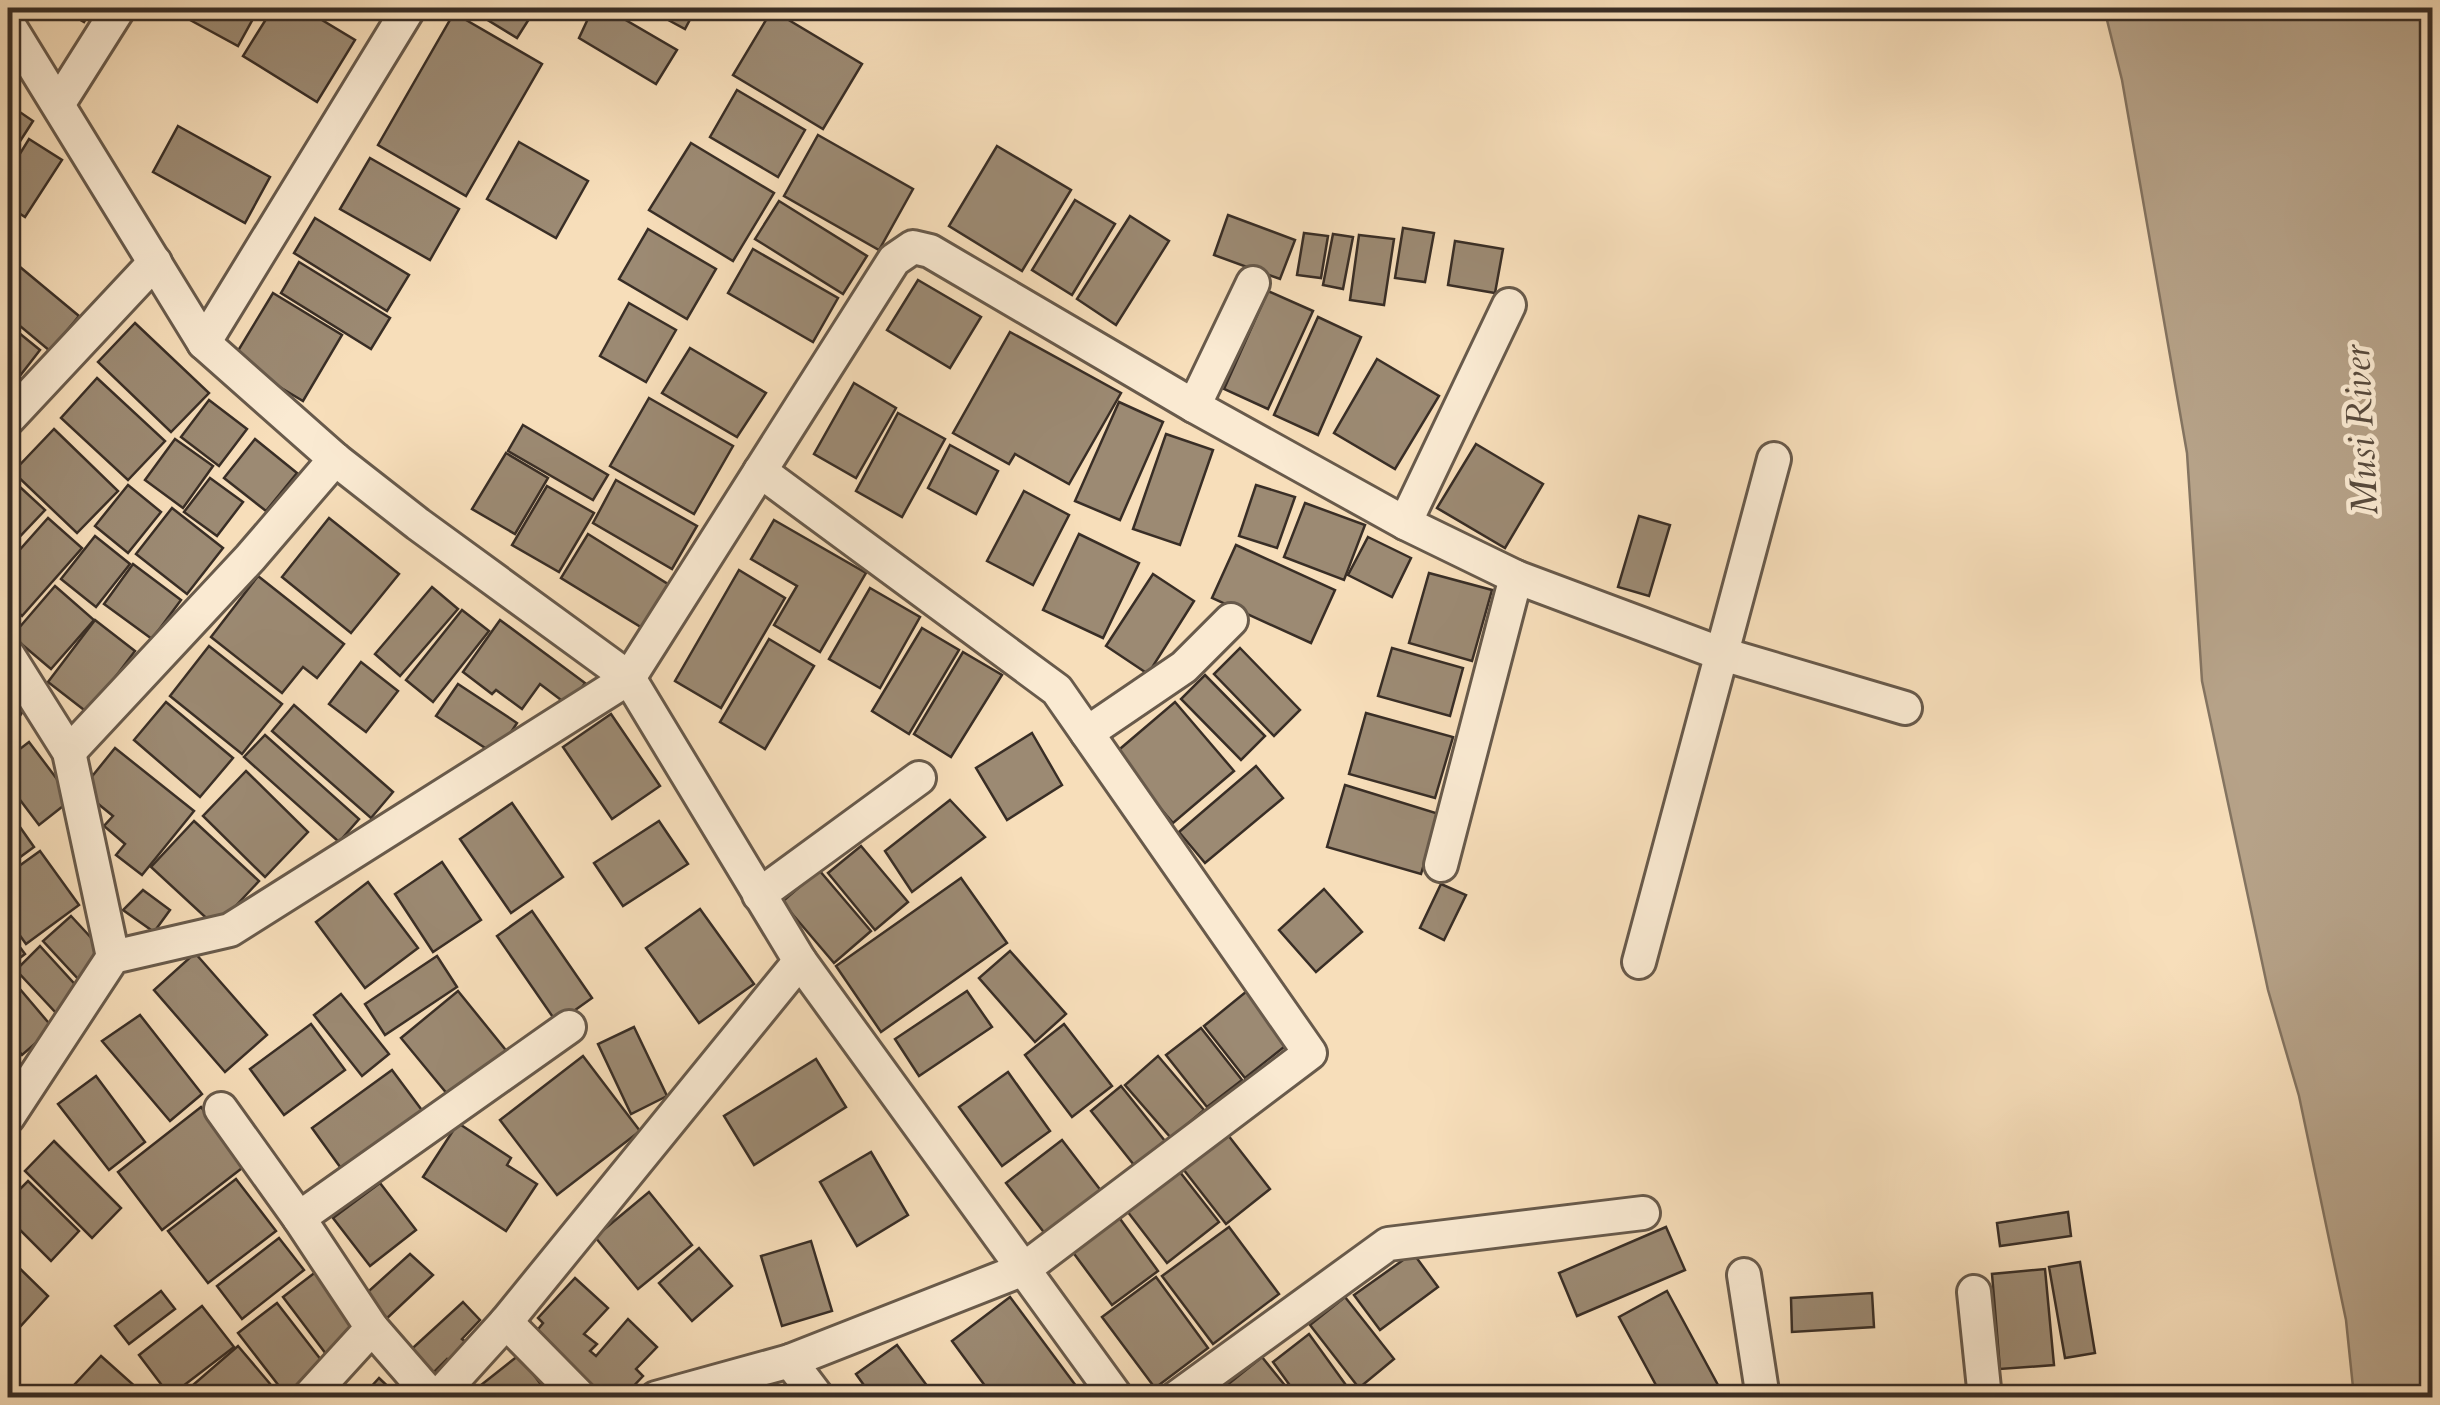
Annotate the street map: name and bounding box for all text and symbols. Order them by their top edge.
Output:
water label: Musi River [2330,342,2391,516]

